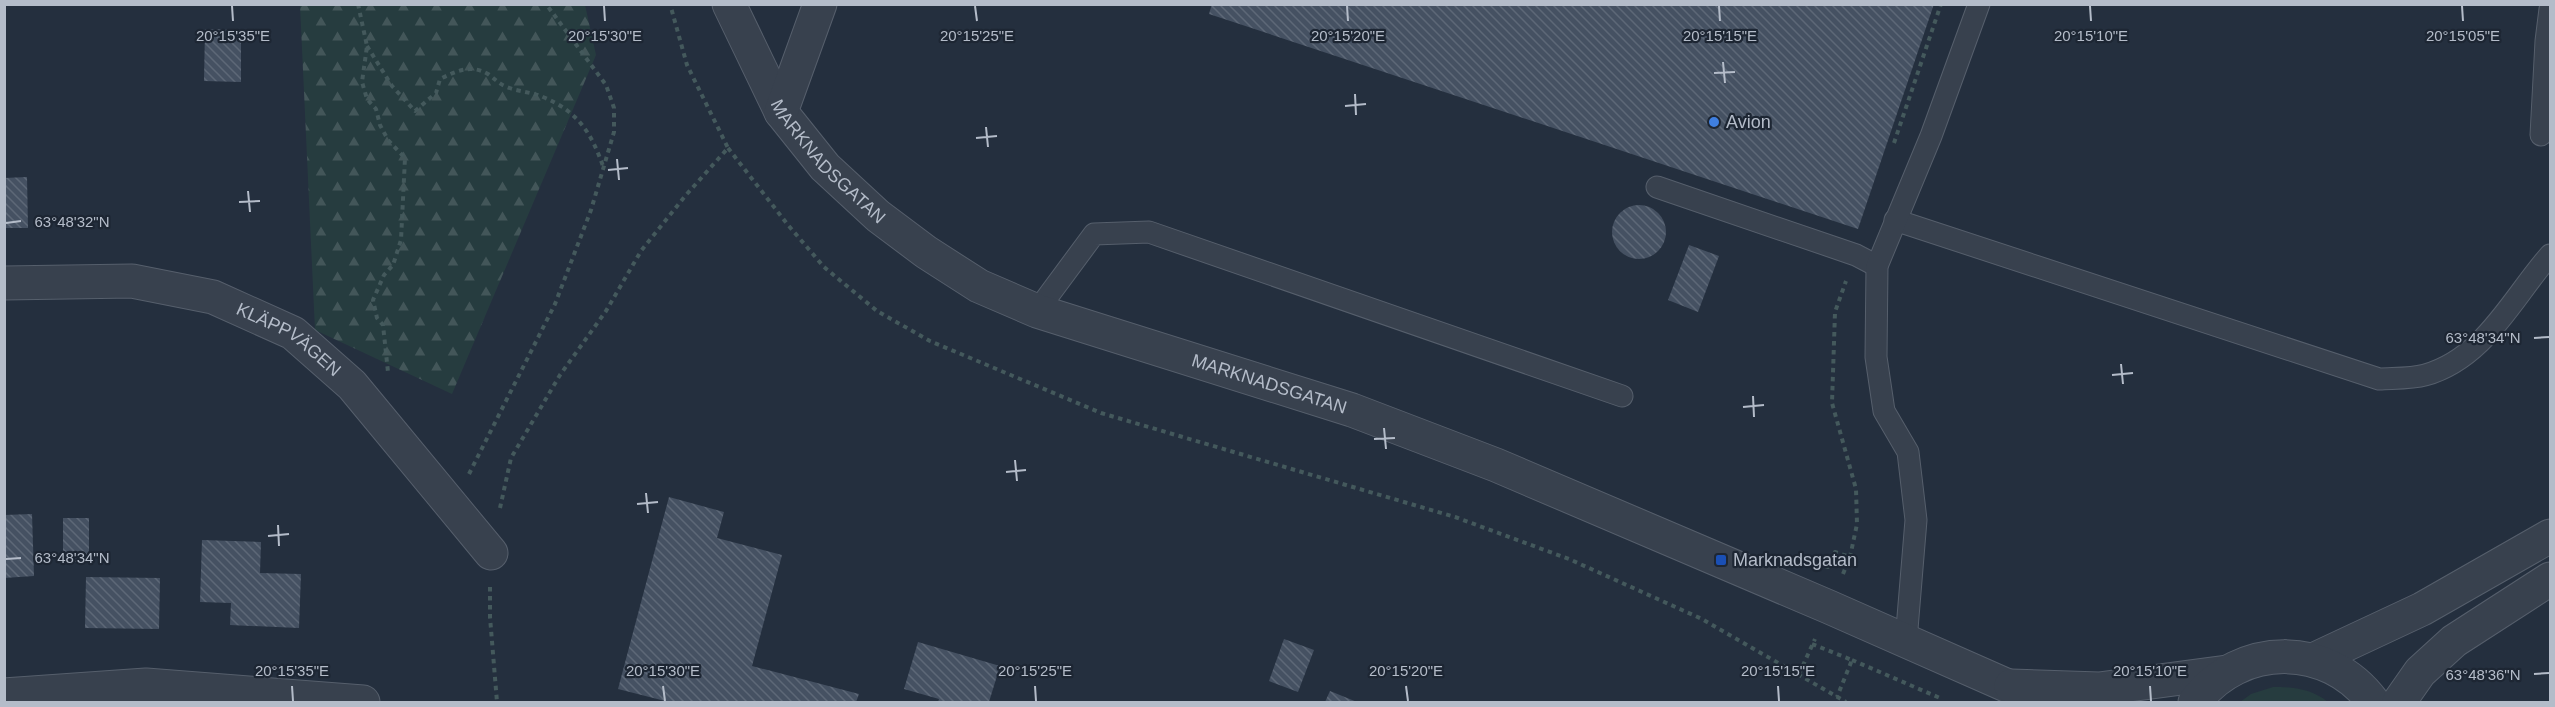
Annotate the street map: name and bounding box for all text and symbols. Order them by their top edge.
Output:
text: 20°15'35"E [196,27,270,44]
text: 20°15'30"E [568,27,642,44]
text: 20°15'25"E [940,27,1014,44]
text: 20°15'20"E [1311,27,1385,44]
text: 20°15'15"E [1683,27,1757,44]
text: 20°15'10"E [2054,27,2128,44]
text: 20°15'05"E [2426,27,2500,44]
street label: MARKNADSGATAN [767,96,889,228]
place label: Avion [1726,112,1771,132]
marker: Avion [1707,115,1721,129]
text: 63°48'32"N [34,213,110,230]
street label: KLÄPPVÄGEN [233,299,345,380]
text: 63°48'34"N [2445,329,2521,346]
street label: MARKNADSGATAN [1189,350,1349,418]
text: 63°48'34"N [34,549,110,566]
place label: Marknadsgatan [1733,550,1857,570]
marker: Marknadsgatan [1714,553,1728,567]
text: 20°15'35"E [255,662,329,679]
text: 20°15'30"E [626,662,700,679]
text: 20°15'25"E [998,662,1072,679]
text: 20°15'20"E [1369,662,1443,679]
text: 20°15'15"E [1741,662,1815,679]
text: 20°15'10"E [2113,662,2187,679]
text: 63°48'36"N [2445,666,2521,683]

